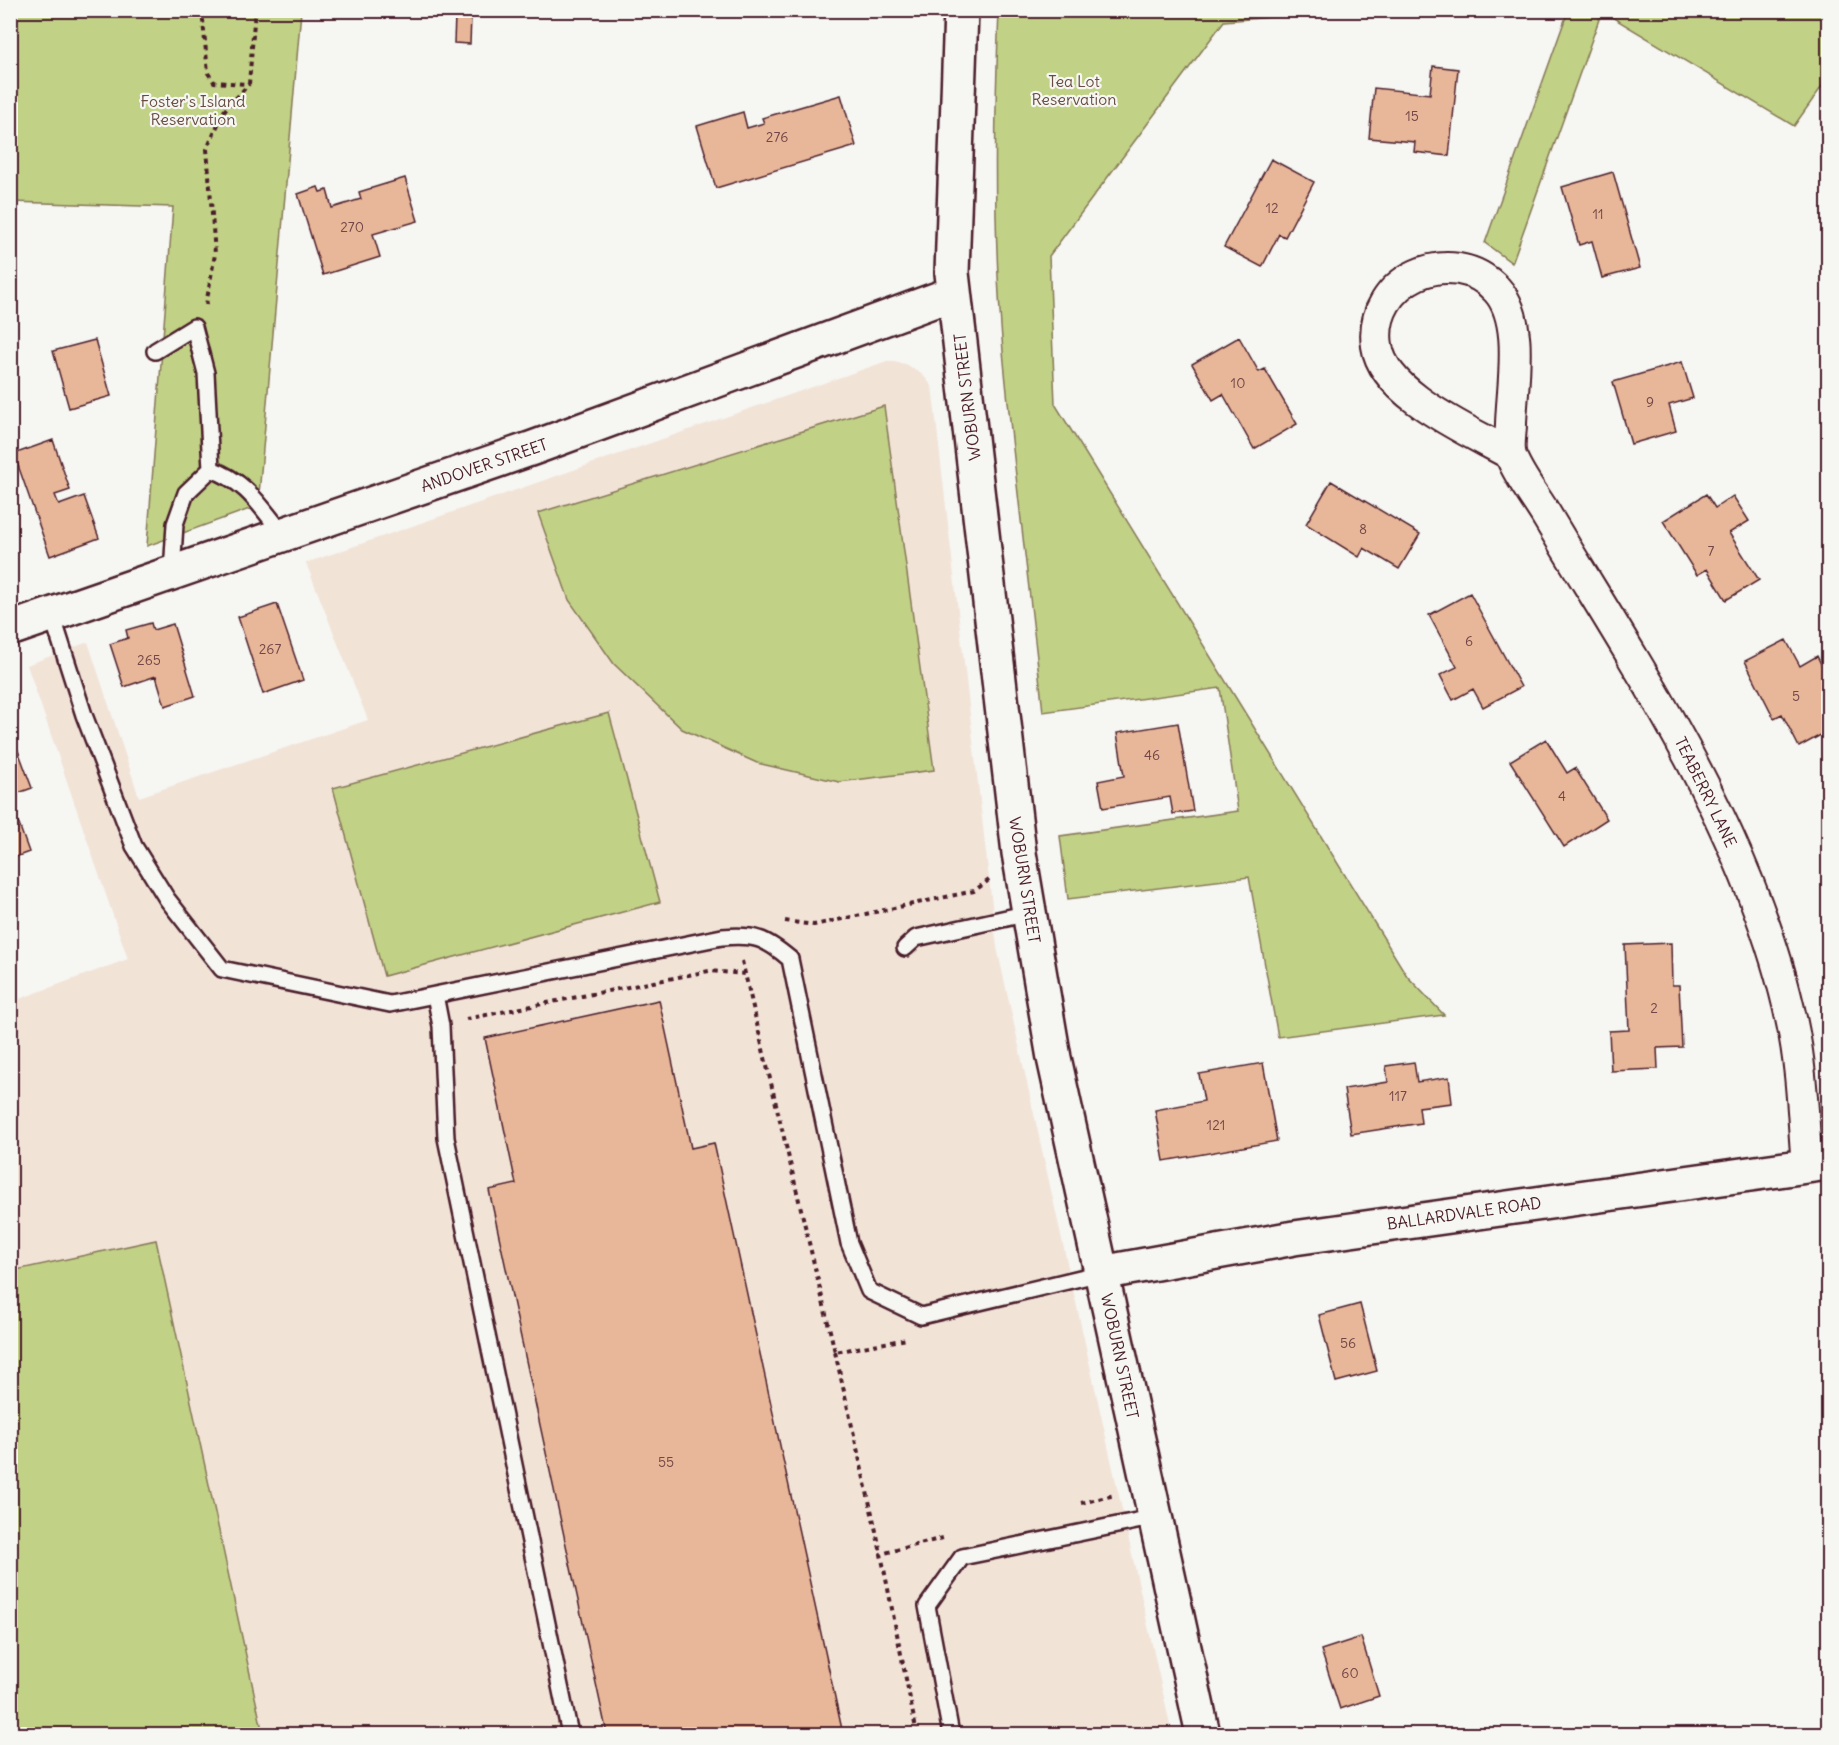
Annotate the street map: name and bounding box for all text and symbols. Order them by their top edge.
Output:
park label: Tea Lot Reservation [1032,71,1116,109]
park label: Foster's Island Reservation [141,91,245,129]
house number: 15 [1405,107,1419,125]
house number: 276 [766,128,788,146]
house number: 12 [1265,199,1279,217]
house number: 11 [1592,205,1604,223]
house number: 270 [340,218,364,236]
street label: WOBURN STREET [949,332,985,462]
house number: 10 [1231,374,1245,392]
house number: 9 [1646,393,1654,411]
street label: ANDOVER STREET [418,434,550,496]
house number: 8 [1359,520,1367,538]
house number: 7 [1708,542,1715,560]
house number: 6 [1465,632,1473,650]
house number: 267 [259,640,281,658]
house number: 265 [137,651,161,669]
house number: 5 [1792,687,1800,705]
street label: TEABERRY LANE [1671,734,1741,850]
house number: 46 [1144,746,1160,764]
house number: 4 [1558,787,1566,805]
street label: WOBURN STREET [1005,815,1045,945]
house number: 2 [1650,999,1658,1017]
house number: 117 [1389,1087,1407,1105]
house number: 121 [1207,1116,1225,1134]
street label: BALLARDVALE ROAD [1386,1192,1542,1234]
street label: WOBURN STREET [1097,1291,1143,1421]
house number: 56 [1340,1334,1356,1352]
house number: 55 [658,1453,674,1471]
house number: 60 [1341,1664,1359,1682]

